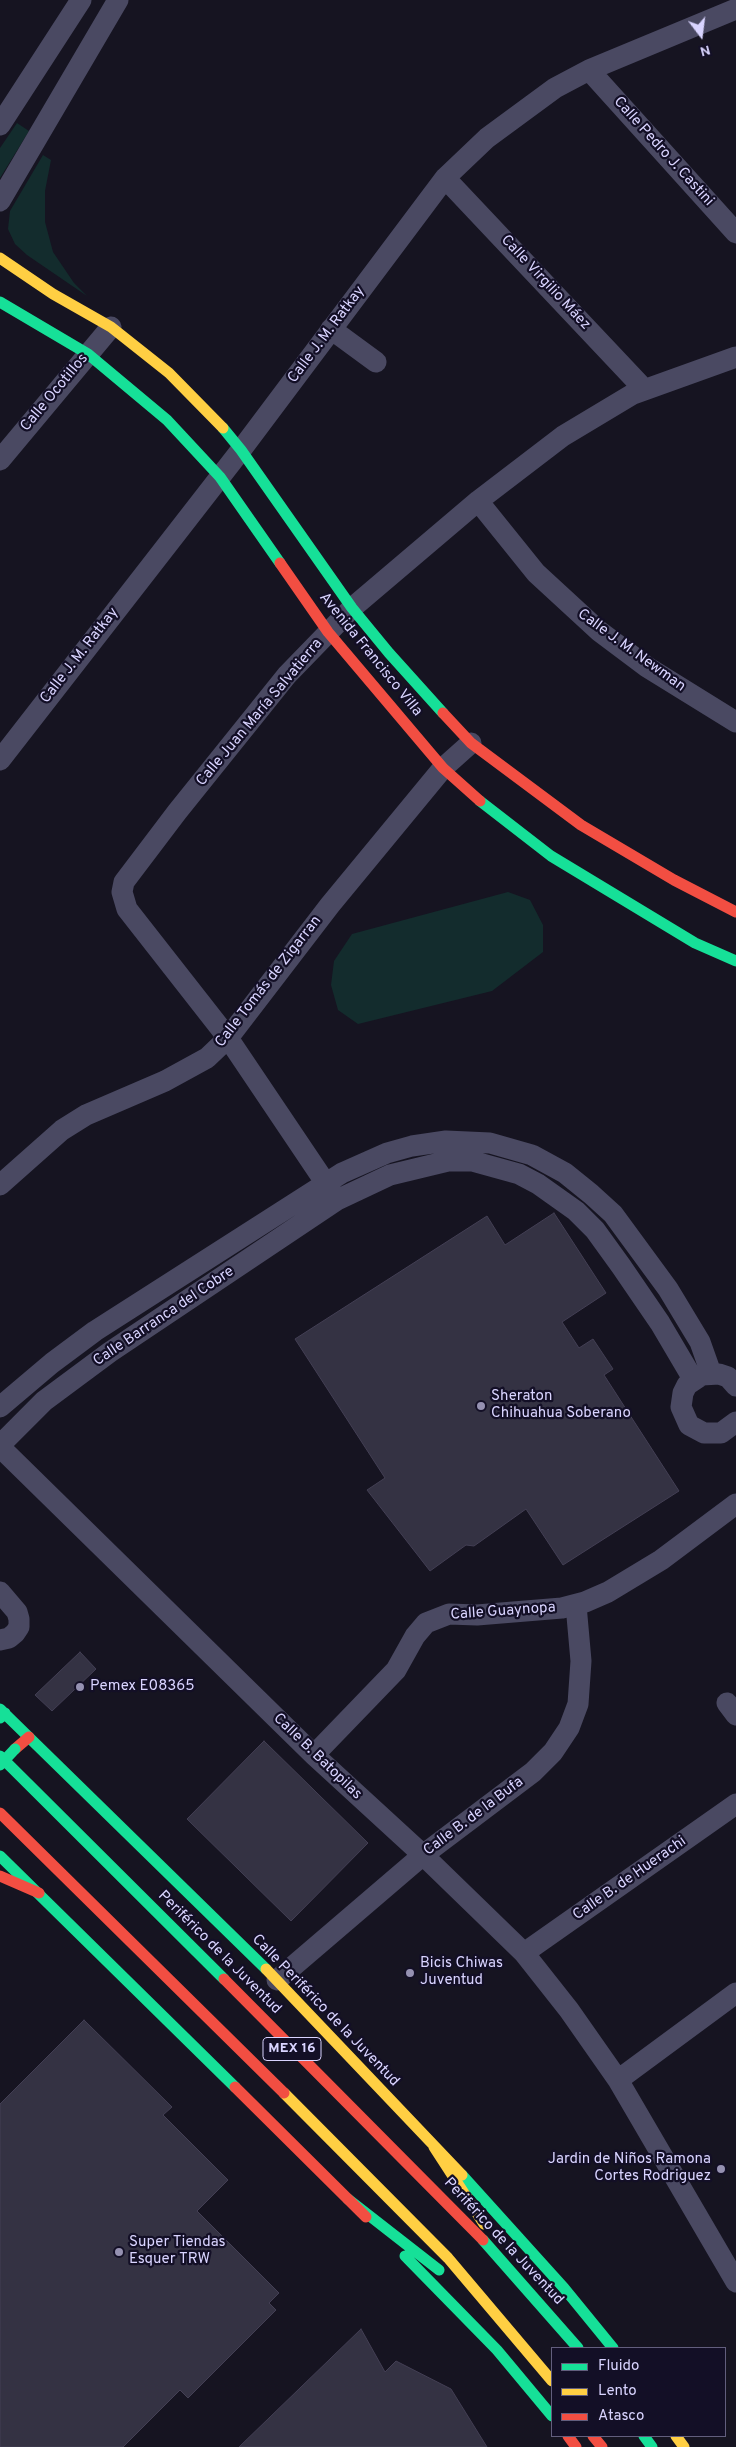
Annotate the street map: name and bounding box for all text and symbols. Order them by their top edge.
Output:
north arrow [676,10,726,60]
text: N [698,40,712,59]
street label: Calle Pedro J. Castini [609,94,717,210]
street label: Calle Virgilio Máez [496,232,594,334]
street label: Calle J. M. Ratkay [285,283,369,387]
street label: Calle Ocotillos [17,350,93,436]
street label: Avenida Francisco Villa [315,589,425,721]
street label: Calle J. M. Ratkay [37,604,123,708]
street label: Calle J. M. Newman [573,606,689,696]
street label: Calle Juan María Salvatierra [193,636,327,790]
street label: Calle Tomás de Zigarran [212,913,326,1051]
street label: Calle Barranca del Cobre [90,1263,238,1371]
place label: Sheraton Chihuahua Soberano [491,1388,631,1423]
marker: Sheraton Chihuahua Soberano [475,1400,487,1412]
street label: Calle Guaynopa [450,1599,556,1625]
place label: Pemex E08365 [90,1678,195,1696]
marker: Pemex E08365 [74,1681,86,1693]
street label: Calle B. Batopilas [269,1710,365,1804]
street label: Calle B. de la Bufa [421,1774,527,1860]
street label: Calle B. de Huerachi [570,1833,690,1925]
street label: Periférico de la Juventud [153,1887,285,2019]
street label: Calle Periférico de la Juventud [248,1931,402,2091]
place label: Bicis Chiwas Juventud [420,1955,503,1990]
marker: Bicis Chiwas Juventud [404,1967,416,1979]
road number: MEX 16 [263,2038,321,2060]
place label: Jardin de Niños Ramona Cortes Rodriguez [548,2151,711,2186]
marker: Jardin de Niños Ramona Cortes Rodriguez [715,2163,727,2175]
street label: Periférico de la Juventud [439,2175,567,2309]
place label: Super Tiendas Esquer TRW [129,2234,226,2269]
marker: Super Tiendas Esquer TRW [113,2246,125,2258]
legend [551,2347,726,2437]
text: Fluido [598,2357,639,2376]
text: Lento [598,2382,637,2401]
text: Atasco [598,2407,644,2426]

